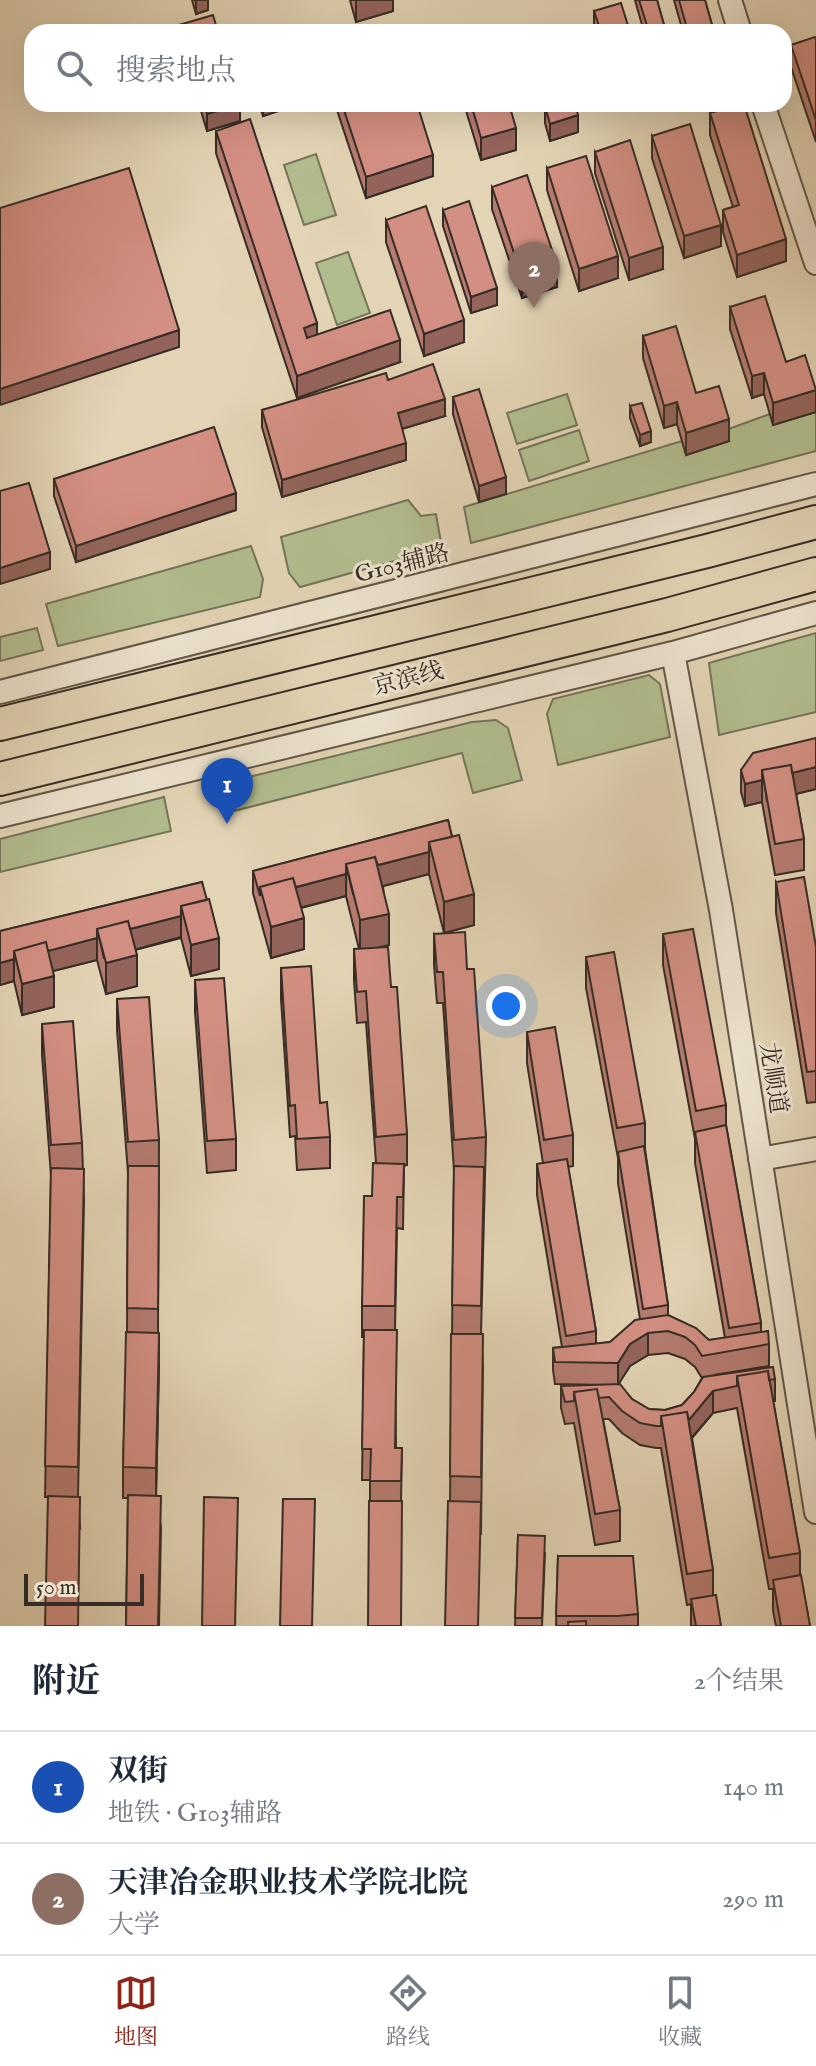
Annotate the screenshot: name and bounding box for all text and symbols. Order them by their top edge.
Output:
search box [24,24,792,112]
icon: search [52,46,96,90]
text: 搜索地点 [116,53,236,91]
pin: 2 [508,242,560,308]
street label: G103辅路 [352,538,453,591]
street label: 京滨线 [370,656,447,703]
pin: 1 [201,758,253,824]
your location [486,986,526,1026]
street label: 龙顺道 [752,1040,793,1116]
scale bar [24,1570,144,1606]
text: 50 m [36,1574,77,1602]
text: 附近 [32,1661,100,1704]
text: 2个结果 [694,1665,784,1698]
text: 双街 [108,1753,168,1791]
text: 1 [53,1771,63,1804]
text: 140 m [723,1771,784,1804]
text: 地铁 · G103辅路 [108,1797,282,1830]
text: 天津冶金职业技术学院北院 [108,1865,468,1903]
text: 2 [52,1883,64,1916]
text: 290 m [722,1883,784,1916]
text: 大学 [108,1909,160,1942]
tab: 地图 [114,1971,158,2052]
tab: 路线 [386,1971,430,2052]
tab: 收藏 [658,1971,702,2052]

